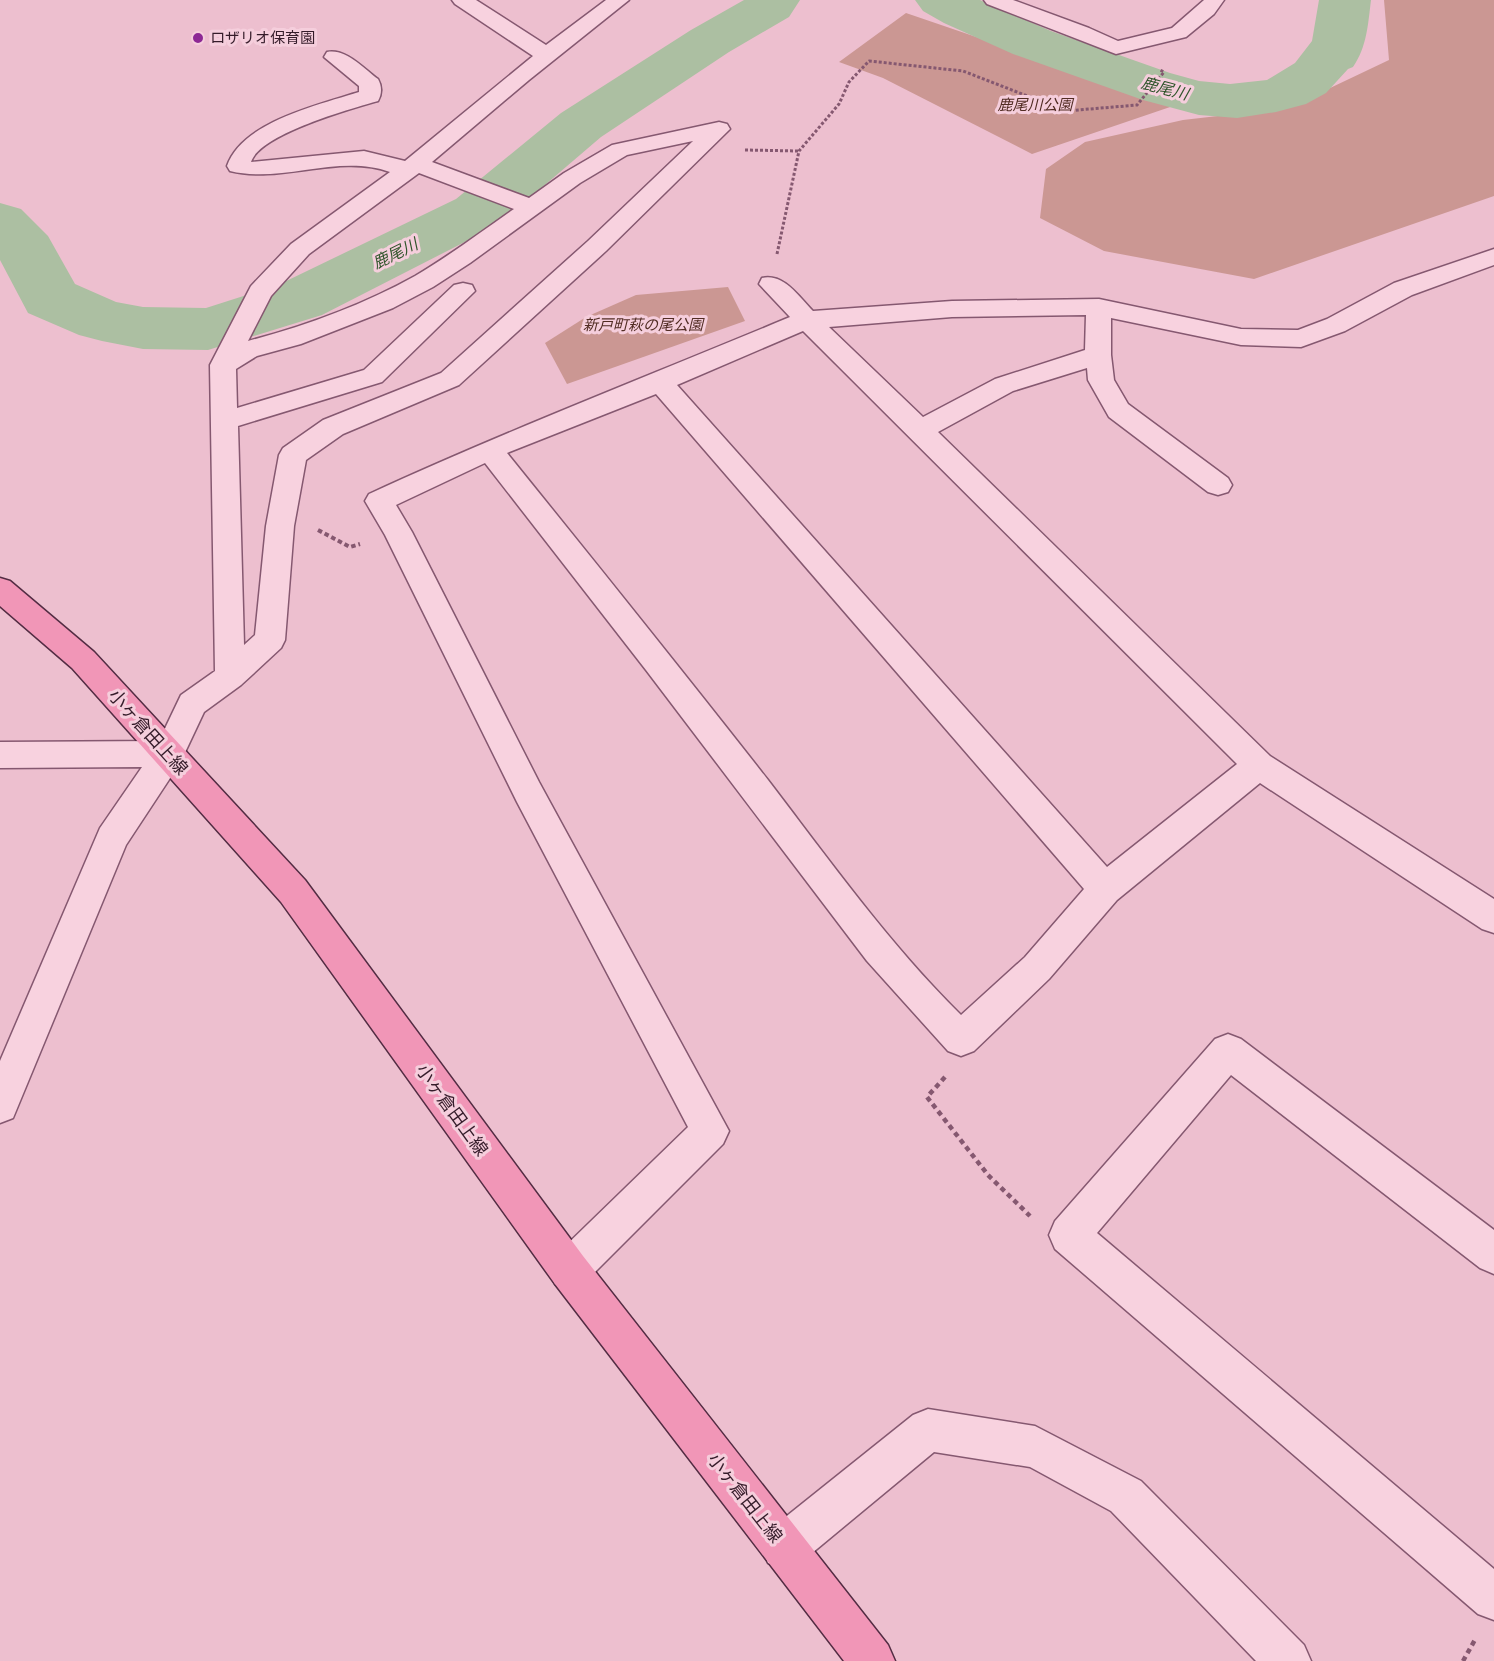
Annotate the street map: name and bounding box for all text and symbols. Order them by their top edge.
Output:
place label: ロザリオ保育園 [210,27,315,47]
marker: ロザリオ保育園 [191,31,205,45]
water label: 鹿尾川 [1139,71,1193,104]
park label: 鹿尾川公園 [997,94,1074,114]
water label: 鹿尾川 [369,232,423,273]
park label: 新戸町萩の尾公園 [583,314,705,334]
street label: 小ヶ倉田上線 [104,683,194,779]
street label: 小ヶ倉田上線 [411,1059,494,1160]
street label: 小ヶ倉田上線 [703,1447,788,1547]

